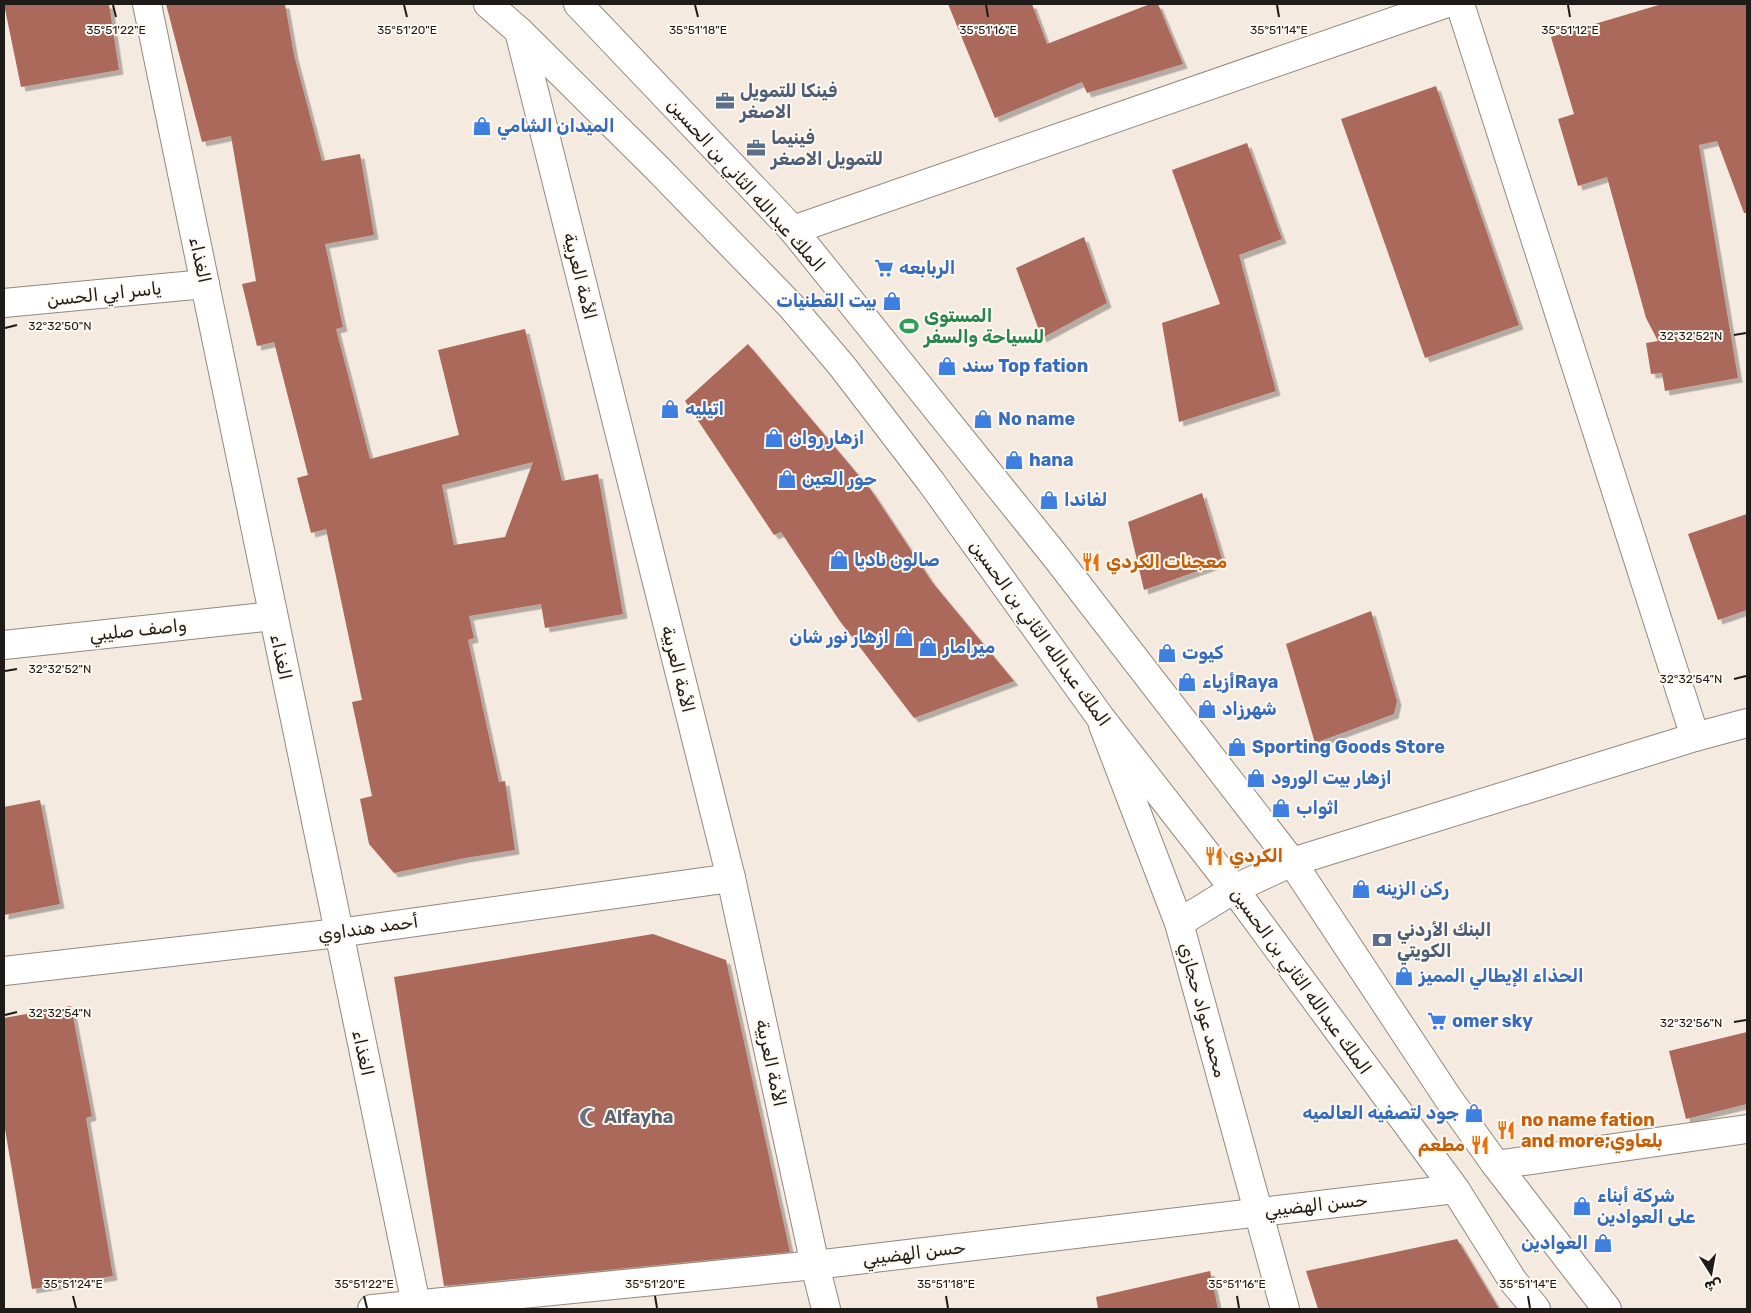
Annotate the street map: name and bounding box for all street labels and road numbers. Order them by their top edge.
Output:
street label: الملك عبدالله الثاني بن الحسين [661,94,830,277]
street label: الأمة العربية [559,230,601,322]
street label: الغذاء [184,235,216,285]
street label: ياسر ابي الحسن [46,277,163,313]
street label: الملك عبدالله الثاني بن الحسين [963,535,1115,732]
street label: واصف صليبي [88,614,188,648]
street label: الأمة العربية [657,623,699,715]
street label: الغذاء [265,632,297,682]
street label: الملك عبدالله الثاني بن الحسين [1224,883,1376,1080]
street label: أحمد هنداوي [316,910,420,947]
street label: محمد عواد حجازي [1173,940,1232,1080]
street label: الأمة العربية [751,1017,791,1109]
street label: الغذاء [347,1028,379,1078]
street label: حسن الهضيبي [1263,1189,1369,1223]
street label: حسن الهضيبي [861,1236,967,1272]

